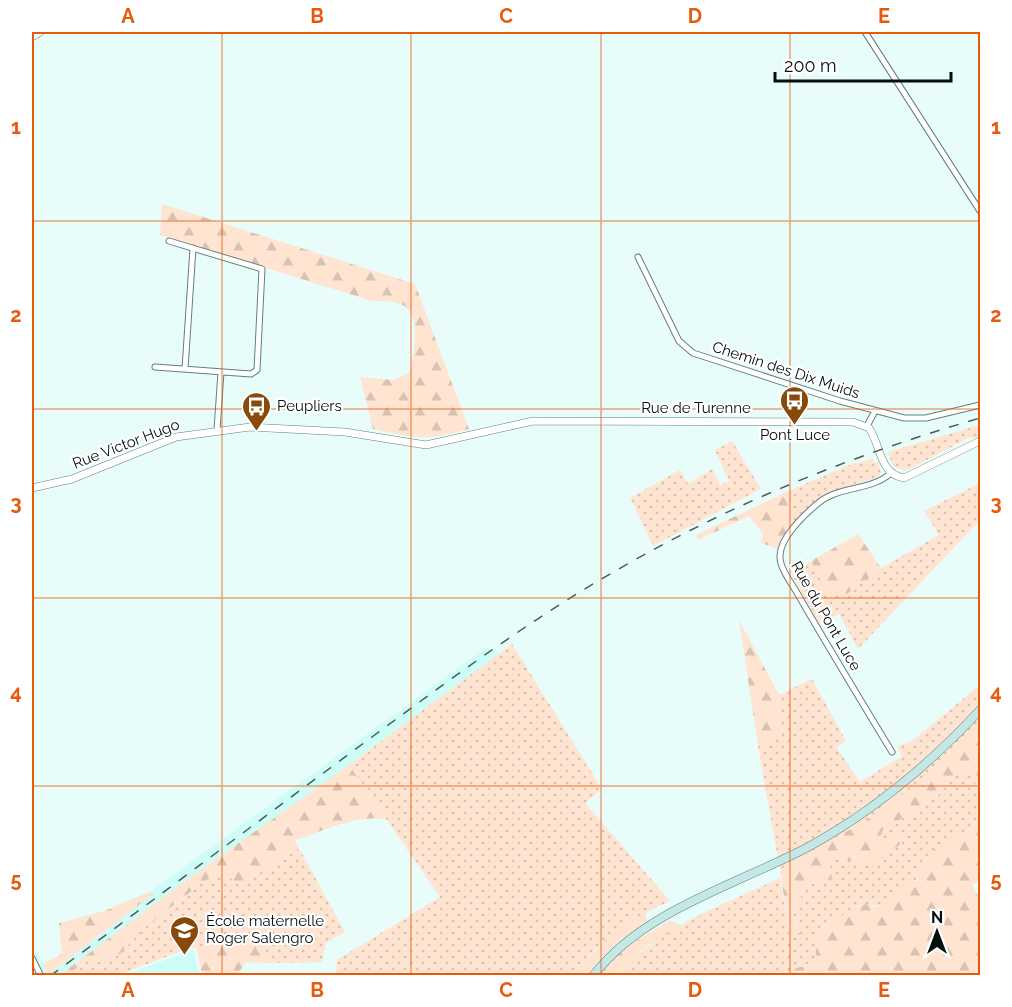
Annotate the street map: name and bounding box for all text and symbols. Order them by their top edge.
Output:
text: A [121,4,135,28]
text: B [310,4,324,28]
text: C [499,4,513,28]
text: D [688,4,702,28]
text: E [878,4,890,28]
scale bar [775,45,950,83]
text: 200 m [784,55,837,76]
text: 1 [11,115,21,139]
text: 1 [991,115,1001,139]
text: 2 [10,303,22,327]
text: 2 [990,303,1002,327]
street label: Chemin des Dix Muids [710,338,862,402]
bus stop icon: Pont Luce [779,384,811,426]
bus stop icon: Peupliers [240,390,272,432]
place label: Peupliers [277,397,342,415]
street label: Rue de Turenne [641,399,751,417]
street label: Rue Victor Hugo [70,415,182,473]
place label: Pont Luce [760,426,830,444]
text: 3 [10,491,22,515]
text: 3 [990,491,1002,515]
street label: Rue du Pont Luce [787,558,865,674]
text: 4 [10,680,22,704]
text: 4 [990,680,1002,704]
text: 5 [10,868,22,892]
text: 5 [990,868,1002,892]
north arrow [907,902,967,962]
text: N [931,908,943,927]
place label: École maternelle Roger Salengro [206,912,324,947]
school or university icon: École maternelle Roger Salengro [169,914,201,956]
text: A [121,978,135,1002]
text: B [310,978,324,1002]
text: C [499,978,513,1002]
text: D [688,978,702,1002]
text: E [878,978,890,1002]

